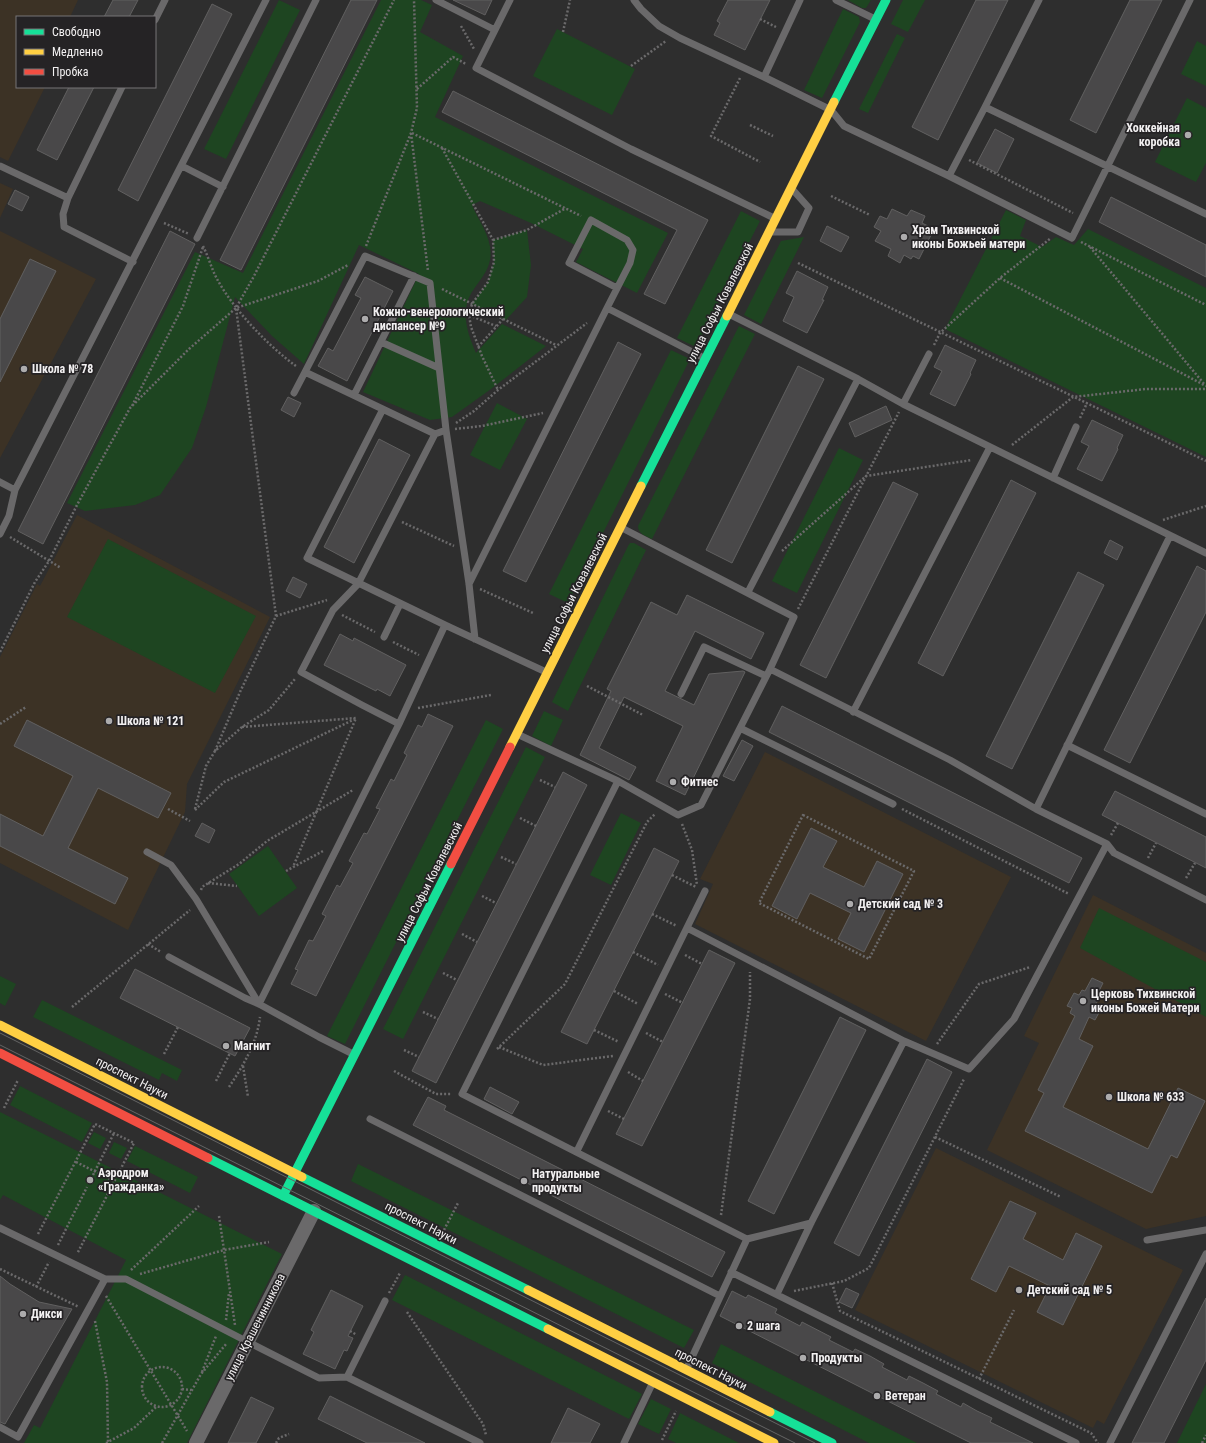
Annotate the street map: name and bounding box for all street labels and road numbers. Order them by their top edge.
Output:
street label: улица Софьи Ковалевской [684,241,756,365]
street label: улица Софьи Ковалевской [538,531,610,655]
street label: улица Софьи Ковалевской [393,820,465,944]
street label: проспект Науки [94,1054,170,1102]
street label: проспект Науки [383,1199,459,1247]
street label: улица Крашенинникова [222,1271,288,1383]
street label: проспект Науки [673,1345,749,1393]

